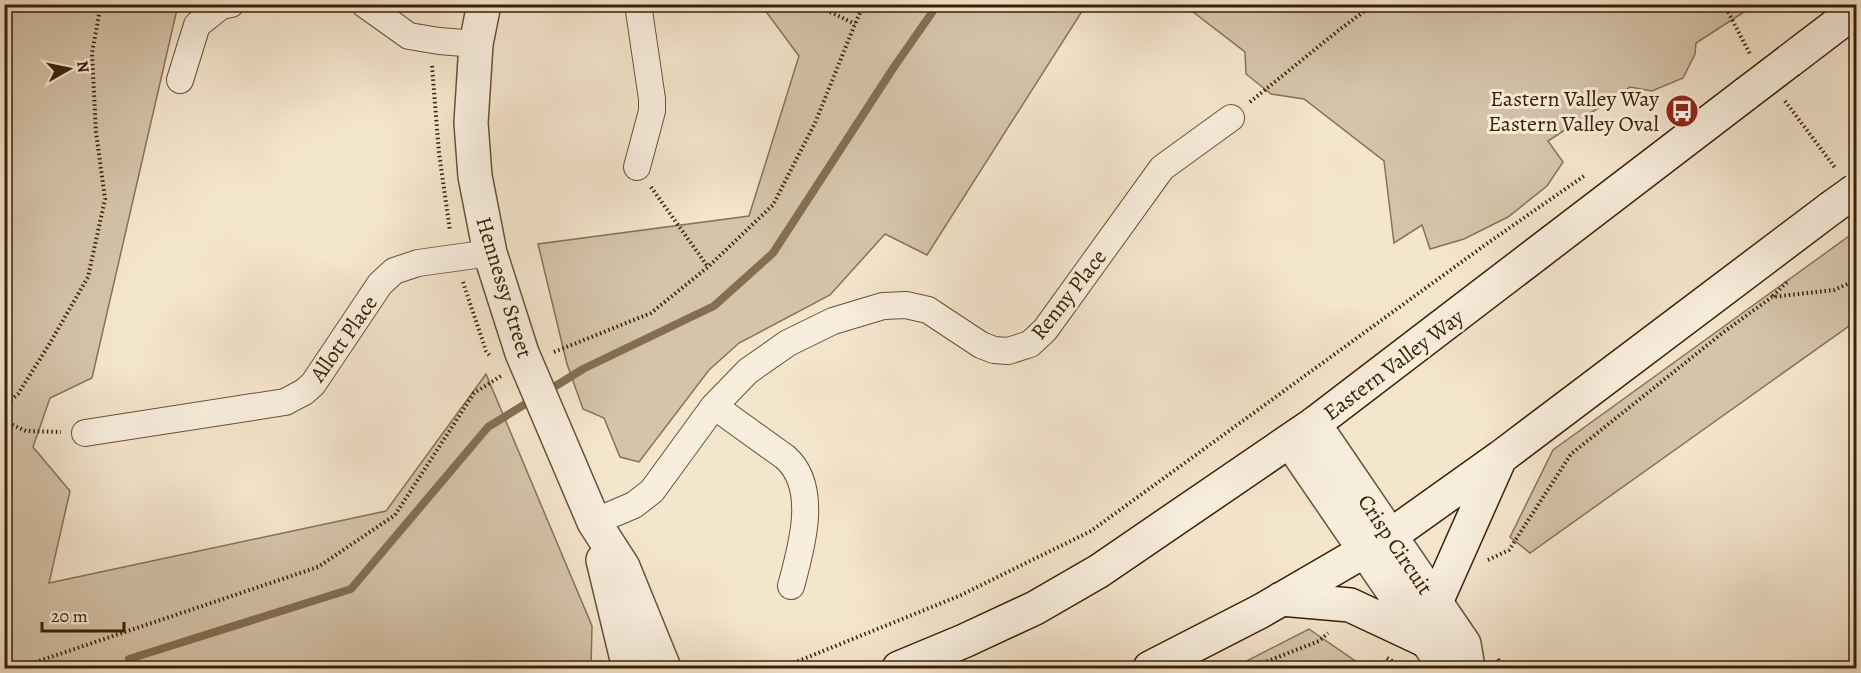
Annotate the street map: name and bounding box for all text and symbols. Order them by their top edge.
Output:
north arrow [39,39,99,99]
text: N [71,59,95,75]
place label: Eastern Valley Way Eastern Valley Oval [1488,84,1659,139]
bus stop icon: Eastern Valley Way Eastern Valley Oval [1664,93,1700,129]
street label: Hennessy Street [468,213,540,361]
street label: Renny Place [1024,243,1114,346]
street label: Allott Place [302,289,385,389]
street label: Eastern Valley Way [1317,302,1470,428]
street label: Crisp Circuit [1351,488,1440,601]
scale bar [42,595,124,633]
text: 20 m [51,604,88,628]

